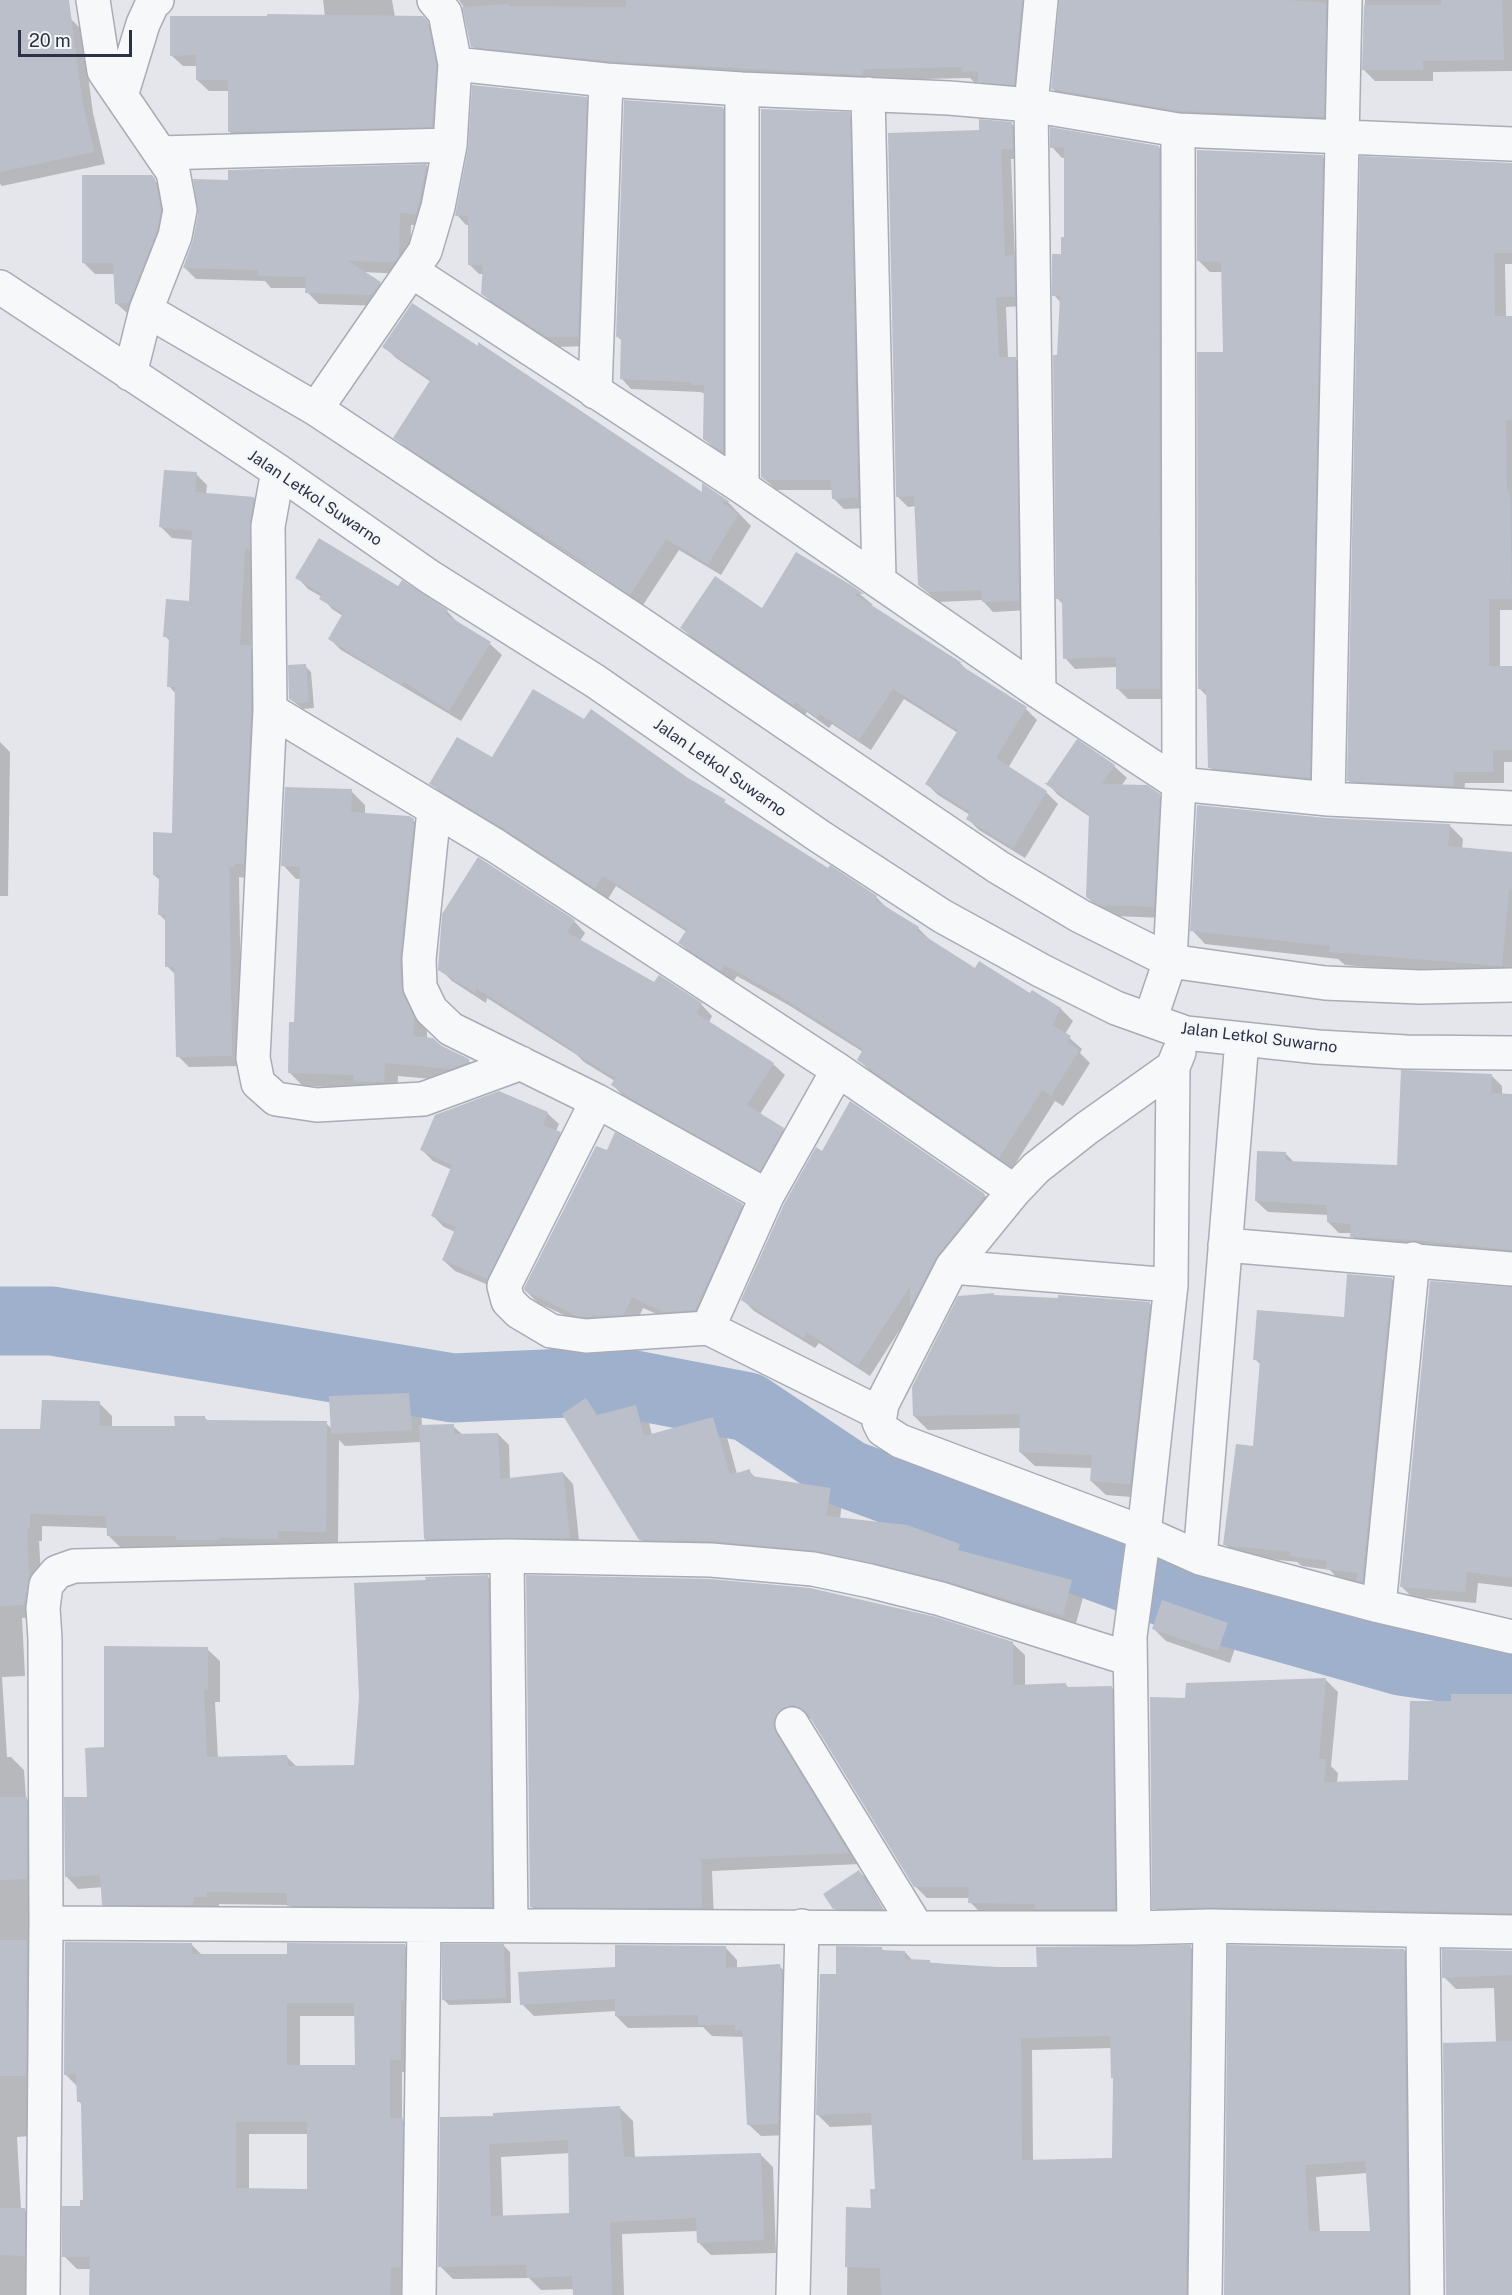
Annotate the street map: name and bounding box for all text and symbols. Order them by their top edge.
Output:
scale bar [21,18,135,56]
text: 20 m [29,30,71,51]
street label: Jalan Letkol Suwarno [244,446,386,550]
street label: Jalan Letkol Suwarno [650,715,790,821]
street label: Jalan Letkol Suwarno [1180,1019,1338,1057]

